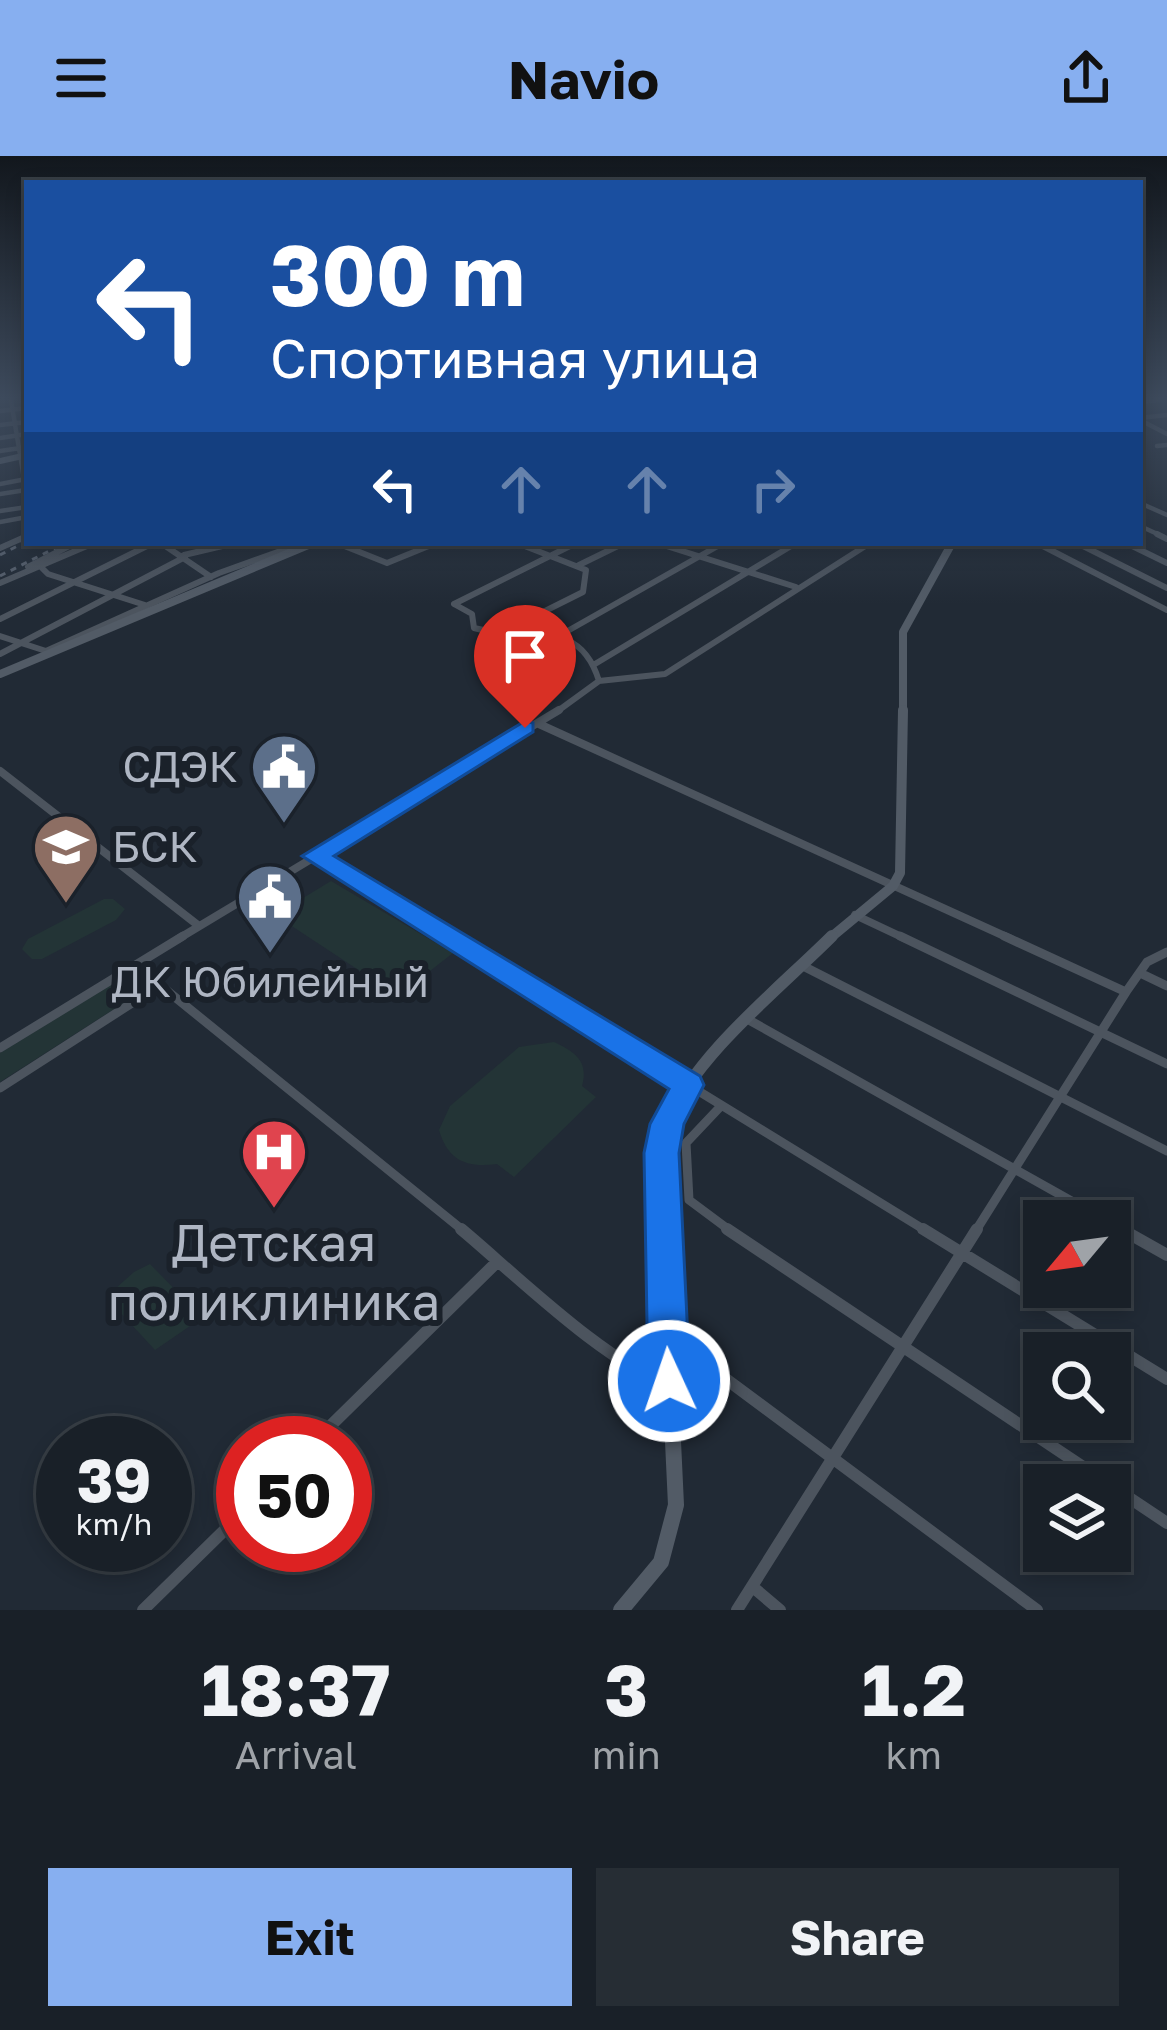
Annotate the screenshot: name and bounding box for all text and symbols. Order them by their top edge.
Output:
icon: menu [48,45,114,111]
icon: share [1053,45,1119,111]
text: Navio [508,46,659,111]
text: 300 m [270,224,525,324]
icon: left [72,228,228,384]
text: Спортивная улица [270,325,760,390]
icon: left [362,456,428,522]
icon: ahead [488,456,554,522]
icon: ahead [614,456,680,522]
icon: right [740,456,806,522]
pin [474,605,576,728]
icon: arrive [492,623,558,689]
public building icon: СДЭК [249,732,319,826]
place label: СДЭК [122,741,238,791]
school or university icon: БСК [31,812,101,906]
place label: БСК [112,821,198,871]
public building icon: ДК Юбилейный [235,862,305,956]
place label: ДК Юбилейный [111,956,429,1006]
hospital icon: Детская поликлиника [239,1117,309,1211]
north arrow [1023,1200,1131,1308]
map controls [1023,1200,1131,1572]
place label: Детская поликлиника [108,1211,440,1331]
position arrow [606,1318,732,1444]
button: search [1023,1332,1131,1440]
speed limit sign: 50 [216,1416,372,1572]
text: 39 [77,1443,151,1515]
button: layers [1023,1464,1131,1572]
text: km/h [76,1506,152,1542]
text: 18:37 [201,1645,391,1732]
text: 3 [604,1645,648,1732]
text: 1.2 [862,1645,966,1732]
text: Arrival [235,1731,357,1778]
text: min [592,1731,661,1778]
text: km [886,1731,942,1778]
button: Exit [48,1868,572,2006]
button: Share [596,1868,1119,2006]

